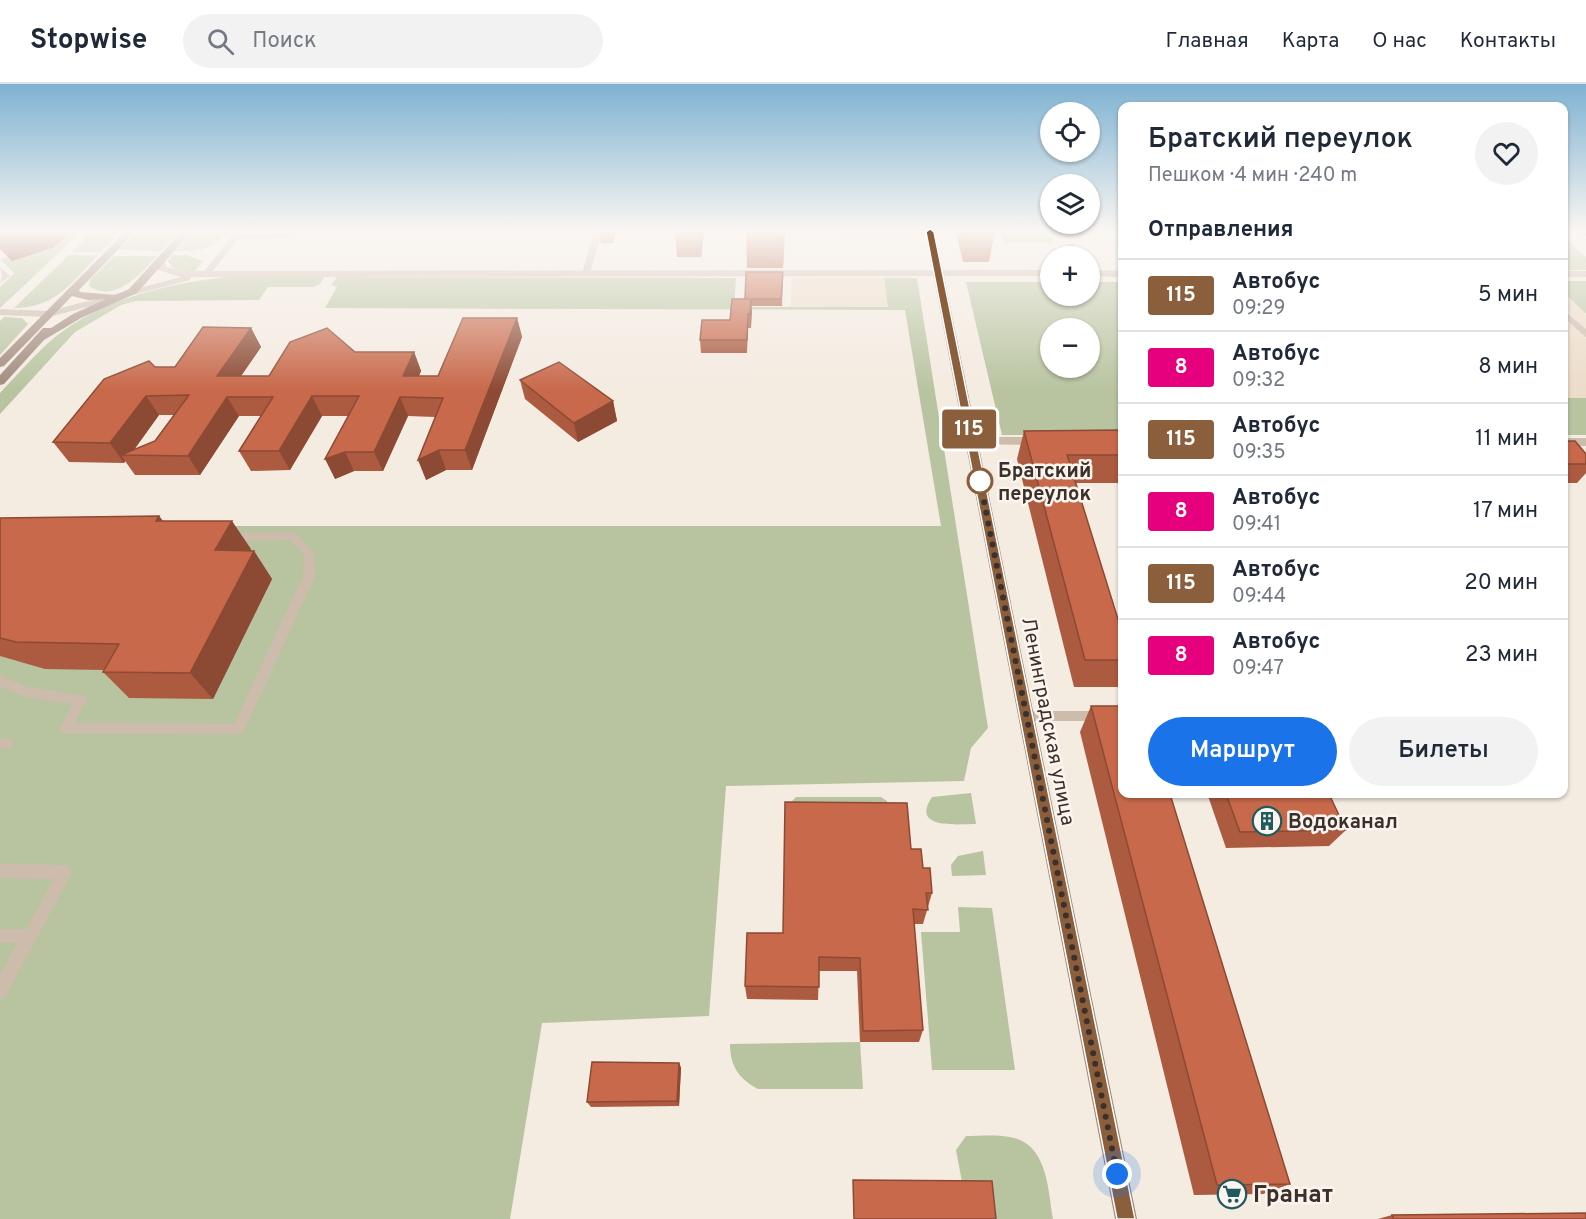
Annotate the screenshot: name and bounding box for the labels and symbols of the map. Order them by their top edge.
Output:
line badge: 115 [934,410,1004,448]
place label: Братский переулок [998,459,1091,508]
marker: Братский переулок [967,468,993,494]
street label: Ленинградская улица [1014,615,1080,828]
building icon: Водоканал [1251,805,1283,837]
place label: Водоканал [1288,810,1398,836]
your location [1102,1159,1132,1189]
supermarket icon: Гранат [1216,1178,1248,1210]
place label: Гранат [1253,1181,1333,1211]

